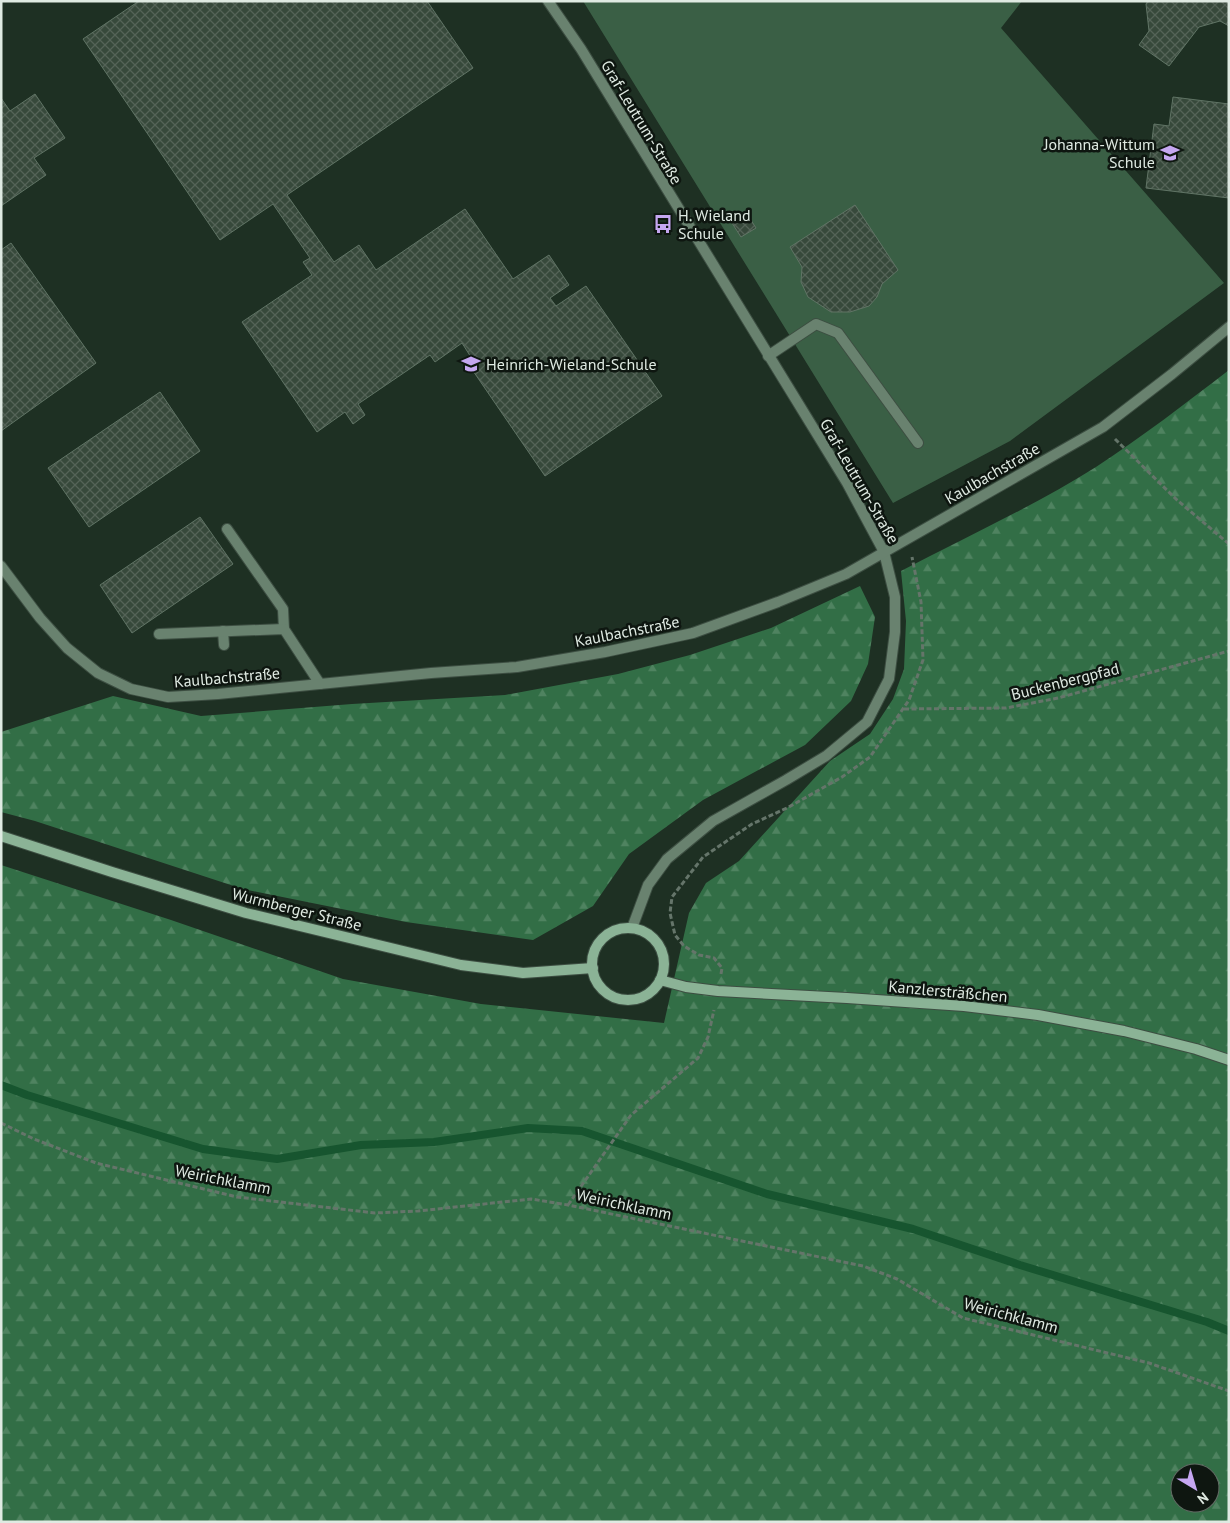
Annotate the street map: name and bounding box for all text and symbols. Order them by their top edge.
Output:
street label: Graf-Leutrum-Straße [597,56,687,188]
place label: Johanna-Wittum Schule [1043,134,1155,172]
school or university icon: Johanna-Wittum Schule [1159,142,1181,164]
place label: H. Wieland Schule [678,205,751,243]
bus stop icon: H. Wieland Schule [652,213,674,235]
school or university icon: Heinrich-Wieland-Schule [460,353,482,375]
place label: Heinrich-Wieland-Schule [486,354,657,374]
street label: Graf-Leutrum-Straße [816,415,904,547]
street label: Kaulbachstraße [941,438,1043,508]
street label: Kaulbachstraße [573,611,681,651]
street label: Buckenbergpfad [1009,658,1121,704]
street label: Kaulbachstraße [173,662,281,692]
street label: Wurmberger Straße [230,883,364,935]
street label: Kanzlersträßchen [888,976,1008,1006]
street label: Weirichklamm [174,1160,272,1198]
street label: Weirichklamm [575,1184,673,1224]
street label: Weirichklamm [962,1293,1060,1337]
north arrow [1170,1463,1220,1513]
text: N [1194,1488,1212,1508]

